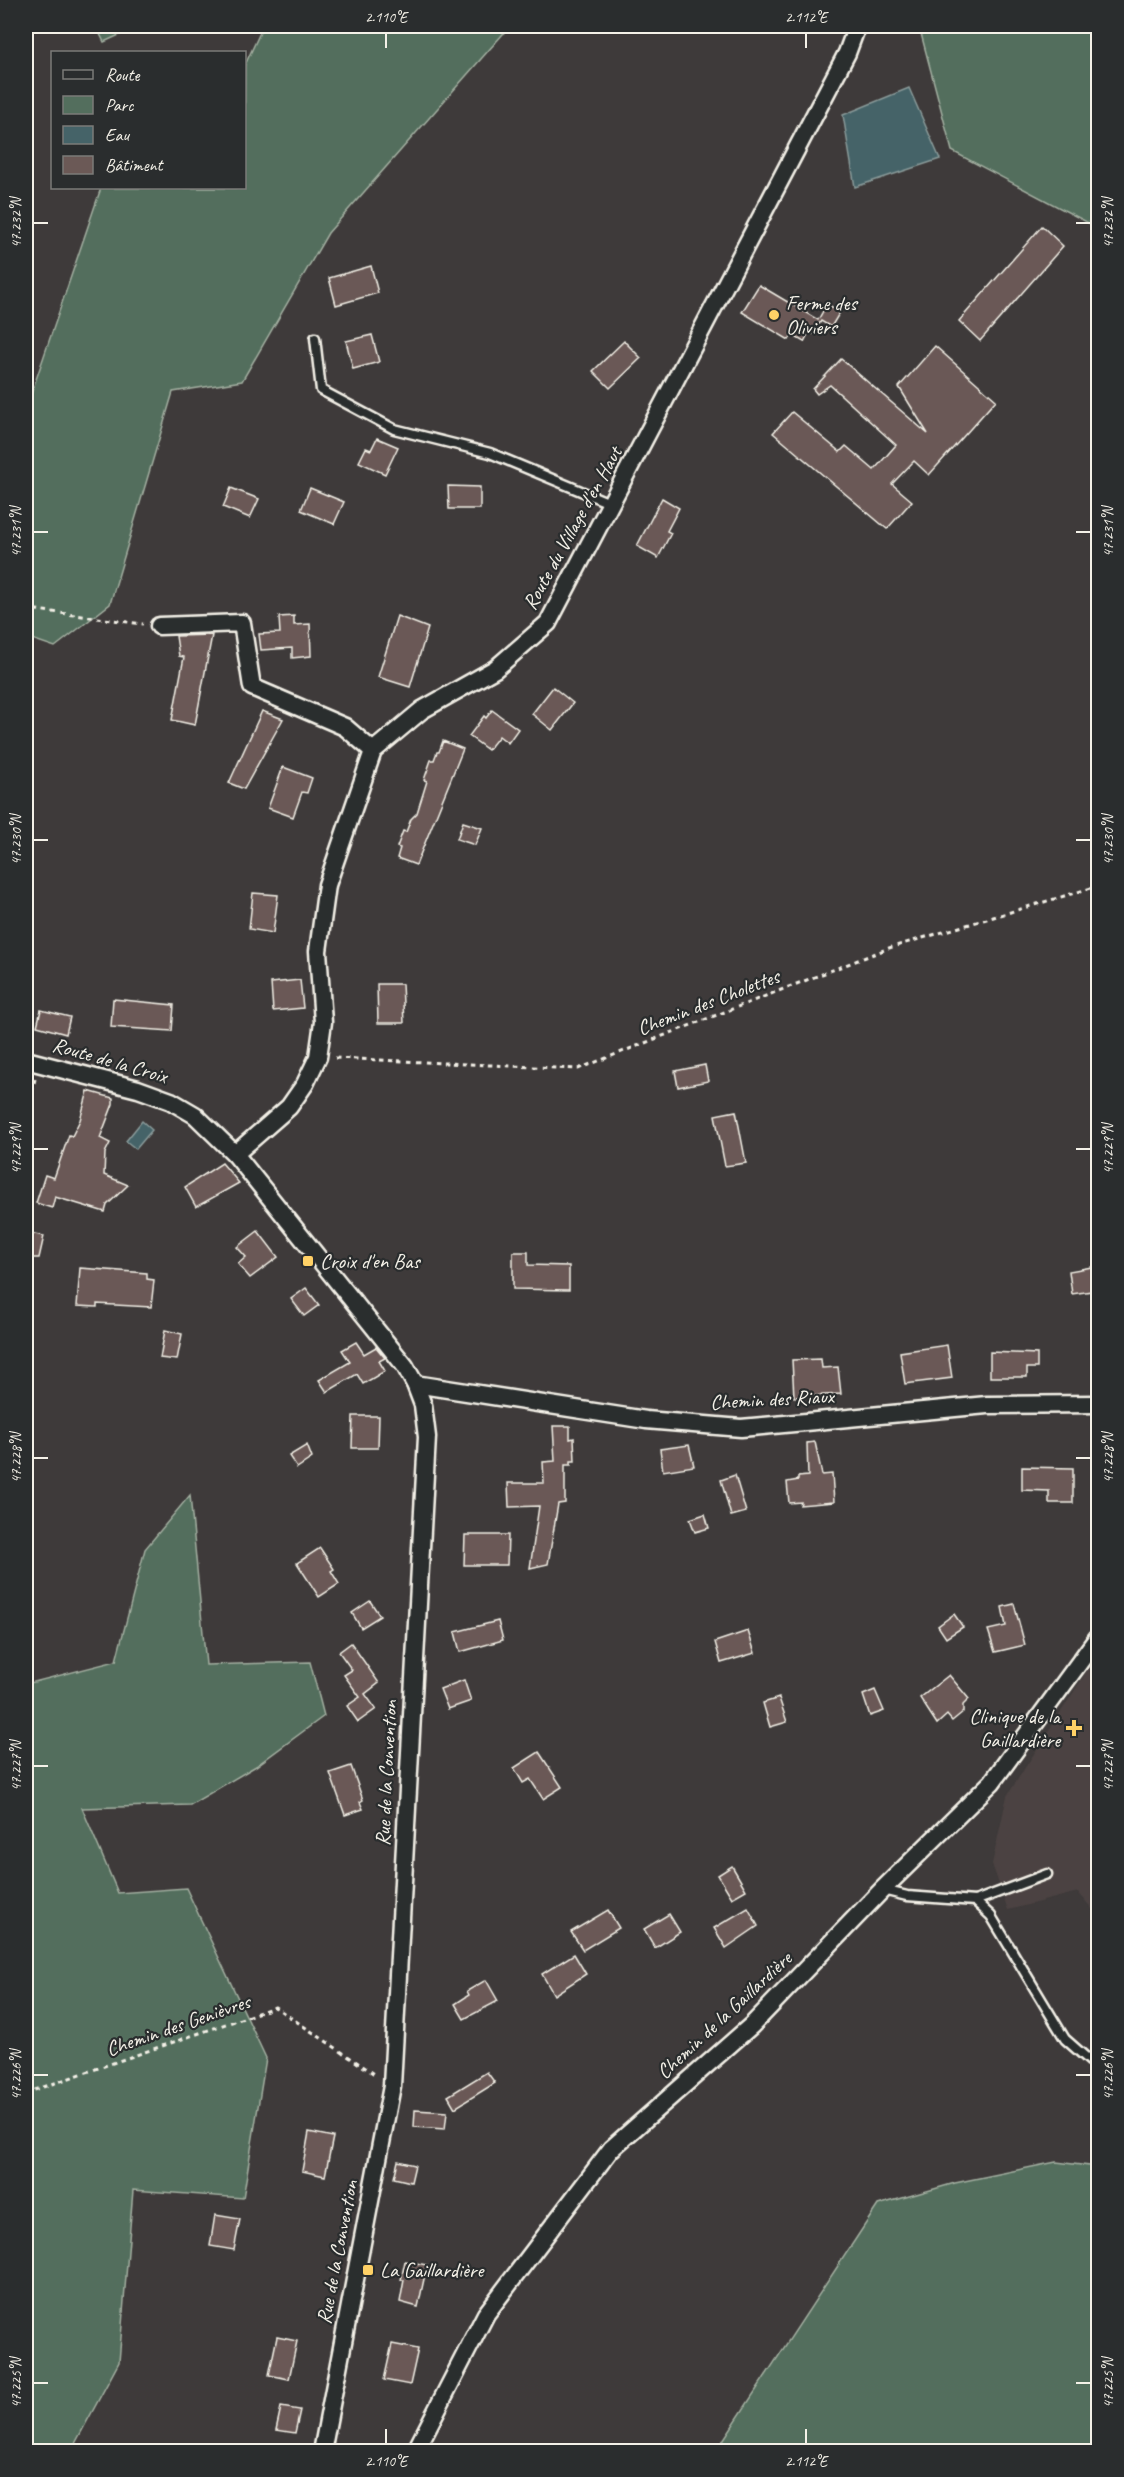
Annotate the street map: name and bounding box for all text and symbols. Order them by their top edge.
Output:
text: 2.110°E [365,8,409,27]
text: 2.112°E [785,8,829,27]
legend [51,51,246,189]
text: Route [105,64,140,86]
text: Parc [105,94,134,116]
text: Eau [105,124,130,146]
text: Bâtiment [105,154,165,176]
text: 47.232°N [7,195,26,248]
text: 47.232°N [1099,195,1118,248]
place label: Ferme des Oliviers [786,290,858,340]
marker: Ferme des Oliviers [767,308,781,322]
street label: Route du Village d'en Haut [516,440,629,614]
text: 47.231°N [7,504,26,557]
text: 47.231°N [1099,504,1118,557]
text: 47.230°N [7,812,26,865]
text: 47.230°N [1099,812,1118,865]
street label: Chemin des Cholettes [633,962,785,1041]
street label: Route de la Croix [50,1031,172,1089]
text: 47.229°N [7,1121,26,1174]
text: 47.229°N [1099,1121,1118,1174]
place label: Croix d'en Bas [320,1248,422,1274]
marker: Croix d'en Bas [301,1254,315,1268]
street label: Chemin des Riaux [710,1383,836,1415]
text: 47.228°N [7,1430,26,1483]
text: 47.228°N [1099,1430,1118,1483]
street label: Rue de la Convention [369,1699,403,1847]
place label: Clinique de la Gaillardière [969,1703,1062,1753]
marker: Clinique de la Gaillardière [1065,1719,1083,1737]
text: 47.227°N [7,1738,26,1791]
text: 47.227°N [1099,1738,1118,1791]
street label: Chemin de la Gaillardière [651,1944,799,2084]
street label: Chemin des Genièvres [102,1988,255,2062]
text: 47.226°N [7,2047,26,2100]
text: 47.226°N [1099,2047,1118,2100]
street label: Rue de la Convention [310,2177,364,2326]
place label: La Gaillardière [380,2257,485,2283]
marker: La Gaillardière [361,2263,375,2277]
text: 47.225°N [7,2355,26,2408]
text: 47.225°N [1099,2355,1118,2408]
text: 2.110°E [365,2452,409,2471]
text: 2.112°E [785,2452,829,2471]

